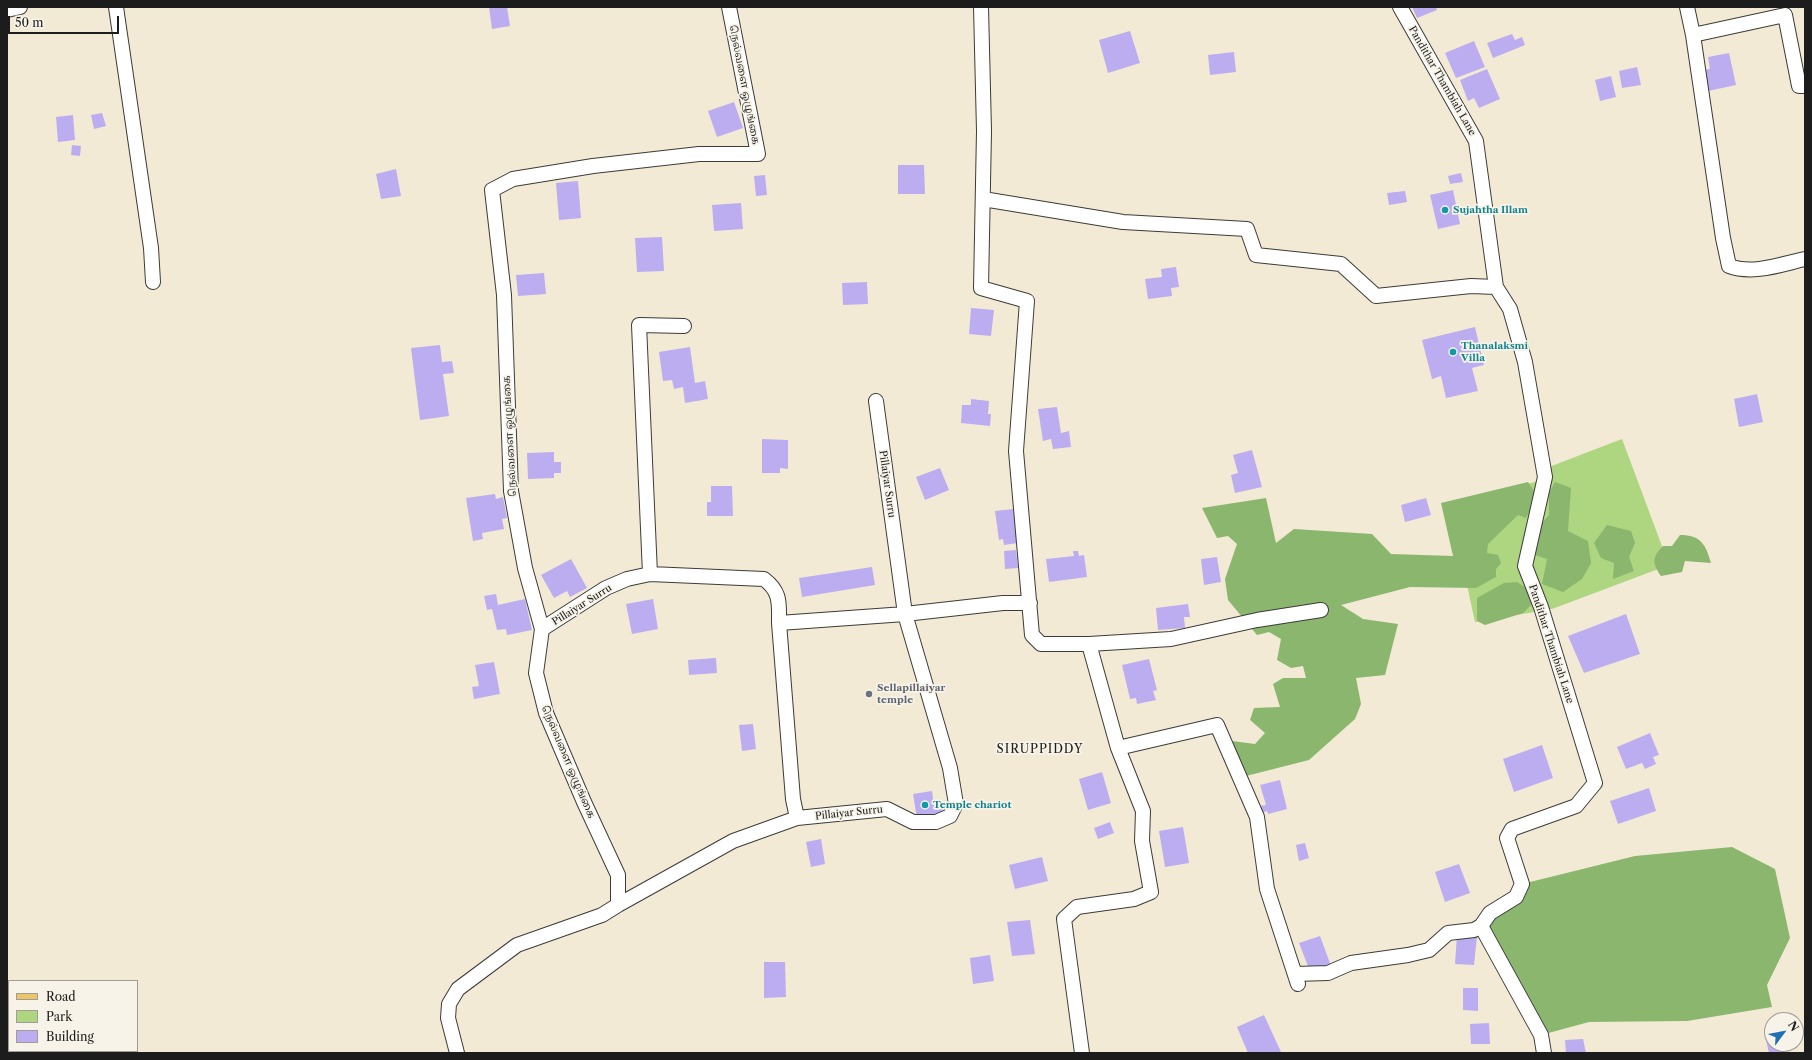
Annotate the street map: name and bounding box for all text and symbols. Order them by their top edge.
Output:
scale bar [10,8,121,34]
text: 50 m [15,15,44,30]
street label: நெல்வளை ஒழுங்கை [727,24,761,146]
street label: Pandithar Thambiah Lane [1406,24,1478,138]
place label: Sujahtha Illam [1453,204,1528,216]
marker: Sujahtha Illam [1440,205,1450,215]
place label: Thanalaksmi Villa [1461,340,1528,364]
marker: Thanalaksmi Villa [1448,347,1458,357]
street label: நெல்வளை ஒழுங்கை [501,375,519,497]
street label: Pillaiyar Surru [876,450,898,518]
street label: Pillaiyar Surru [550,582,614,628]
street label: Pandithar Thambiah Lane [1526,583,1576,705]
place label: Sellapillaiyar temple [877,682,945,706]
marker: Sellapillaiyar temple [864,689,874,699]
street label: நெல்வளை ஒழுங்கை [539,704,597,820]
district label: SIRUPPIDDY [996,743,1084,757]
place label: Temple chariot [933,799,1011,811]
marker: Temple chariot [920,800,930,810]
street label: Pillaiyar Surru [815,803,883,823]
legend [8,980,138,1052]
text: Road [46,989,76,1004]
text: Park [46,1009,72,1024]
north arrow [1764,1012,1804,1052]
text: N [1785,1018,1802,1034]
text: Building [46,1029,94,1044]

